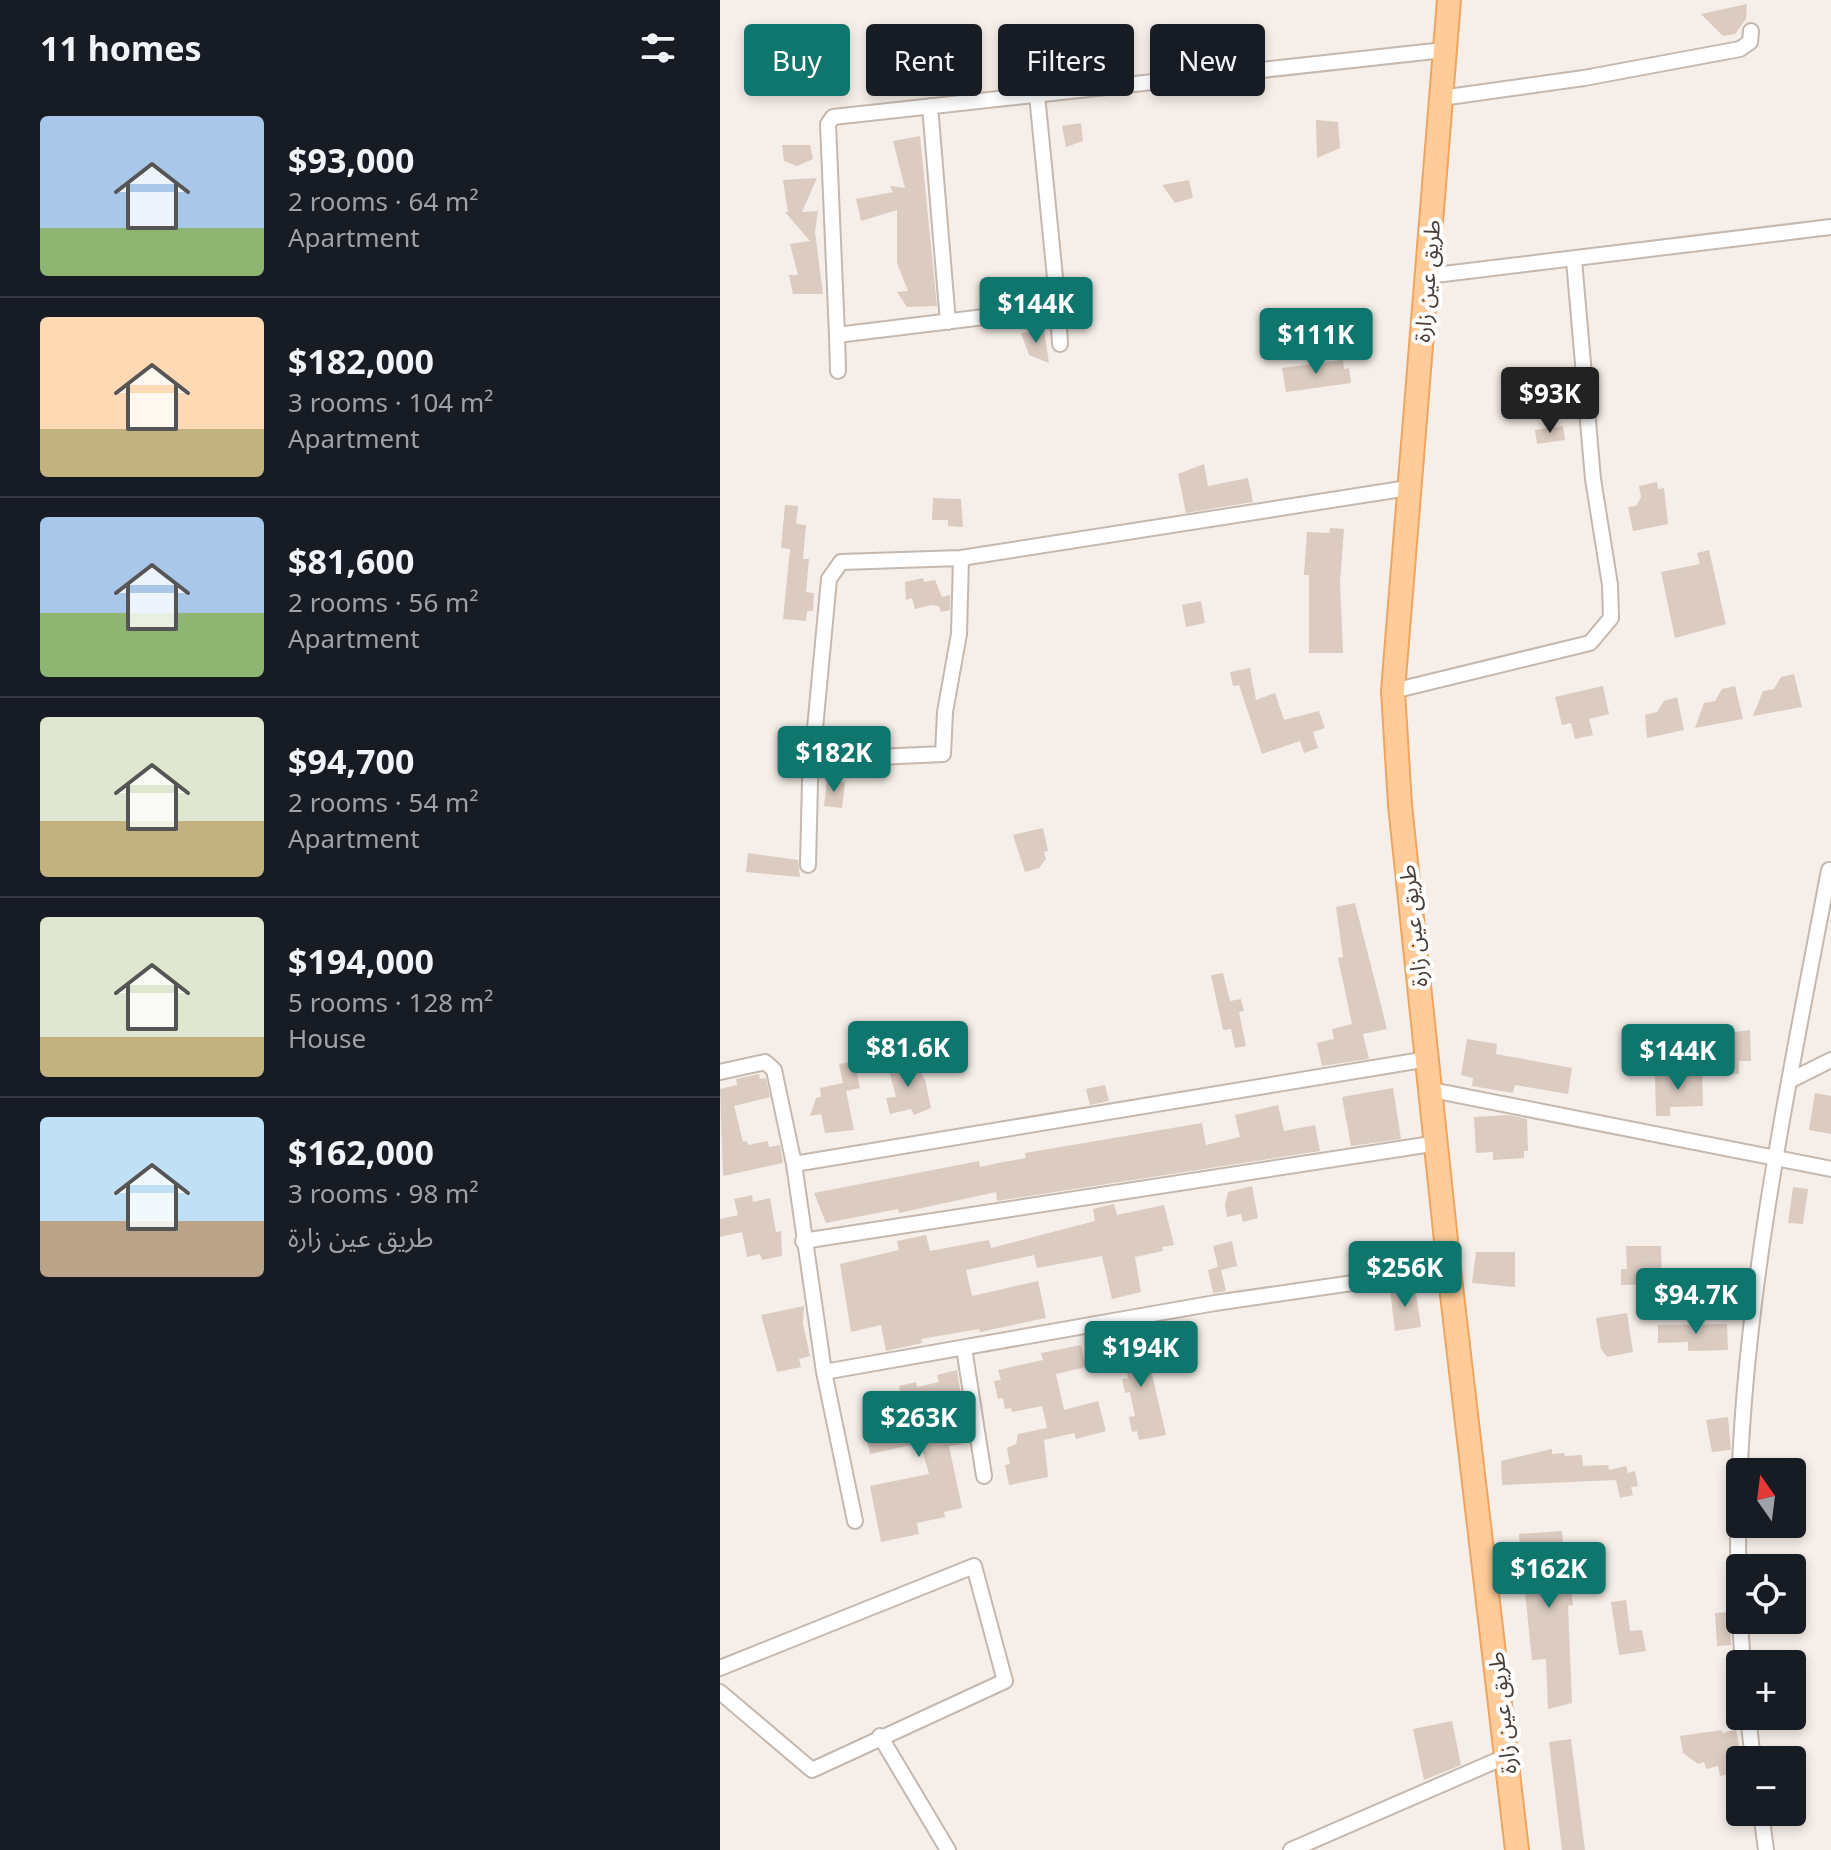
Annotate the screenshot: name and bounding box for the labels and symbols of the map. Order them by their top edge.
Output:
street label: طريق عين زارة [1406,218,1446,343]
pin: $144K [980,277,1092,345]
pin: $111K [1260,308,1372,376]
pin: $93K [1503,367,1597,435]
pin: $182K [778,726,890,794]
street label: طريق عين زارة [1391,863,1433,989]
pin: $81.6K [843,1021,973,1089]
pin: $144K [1622,1024,1734,1092]
pin: $256K [1349,1241,1461,1309]
pin: $94.7K [1631,1268,1761,1336]
pin: $194K [1085,1321,1197,1389]
pin: $263K [863,1391,975,1459]
north arrow [1726,1458,1806,1538]
pin: $162K [1493,1542,1605,1610]
street label: طريق عين زارة [1480,1650,1522,1776]

